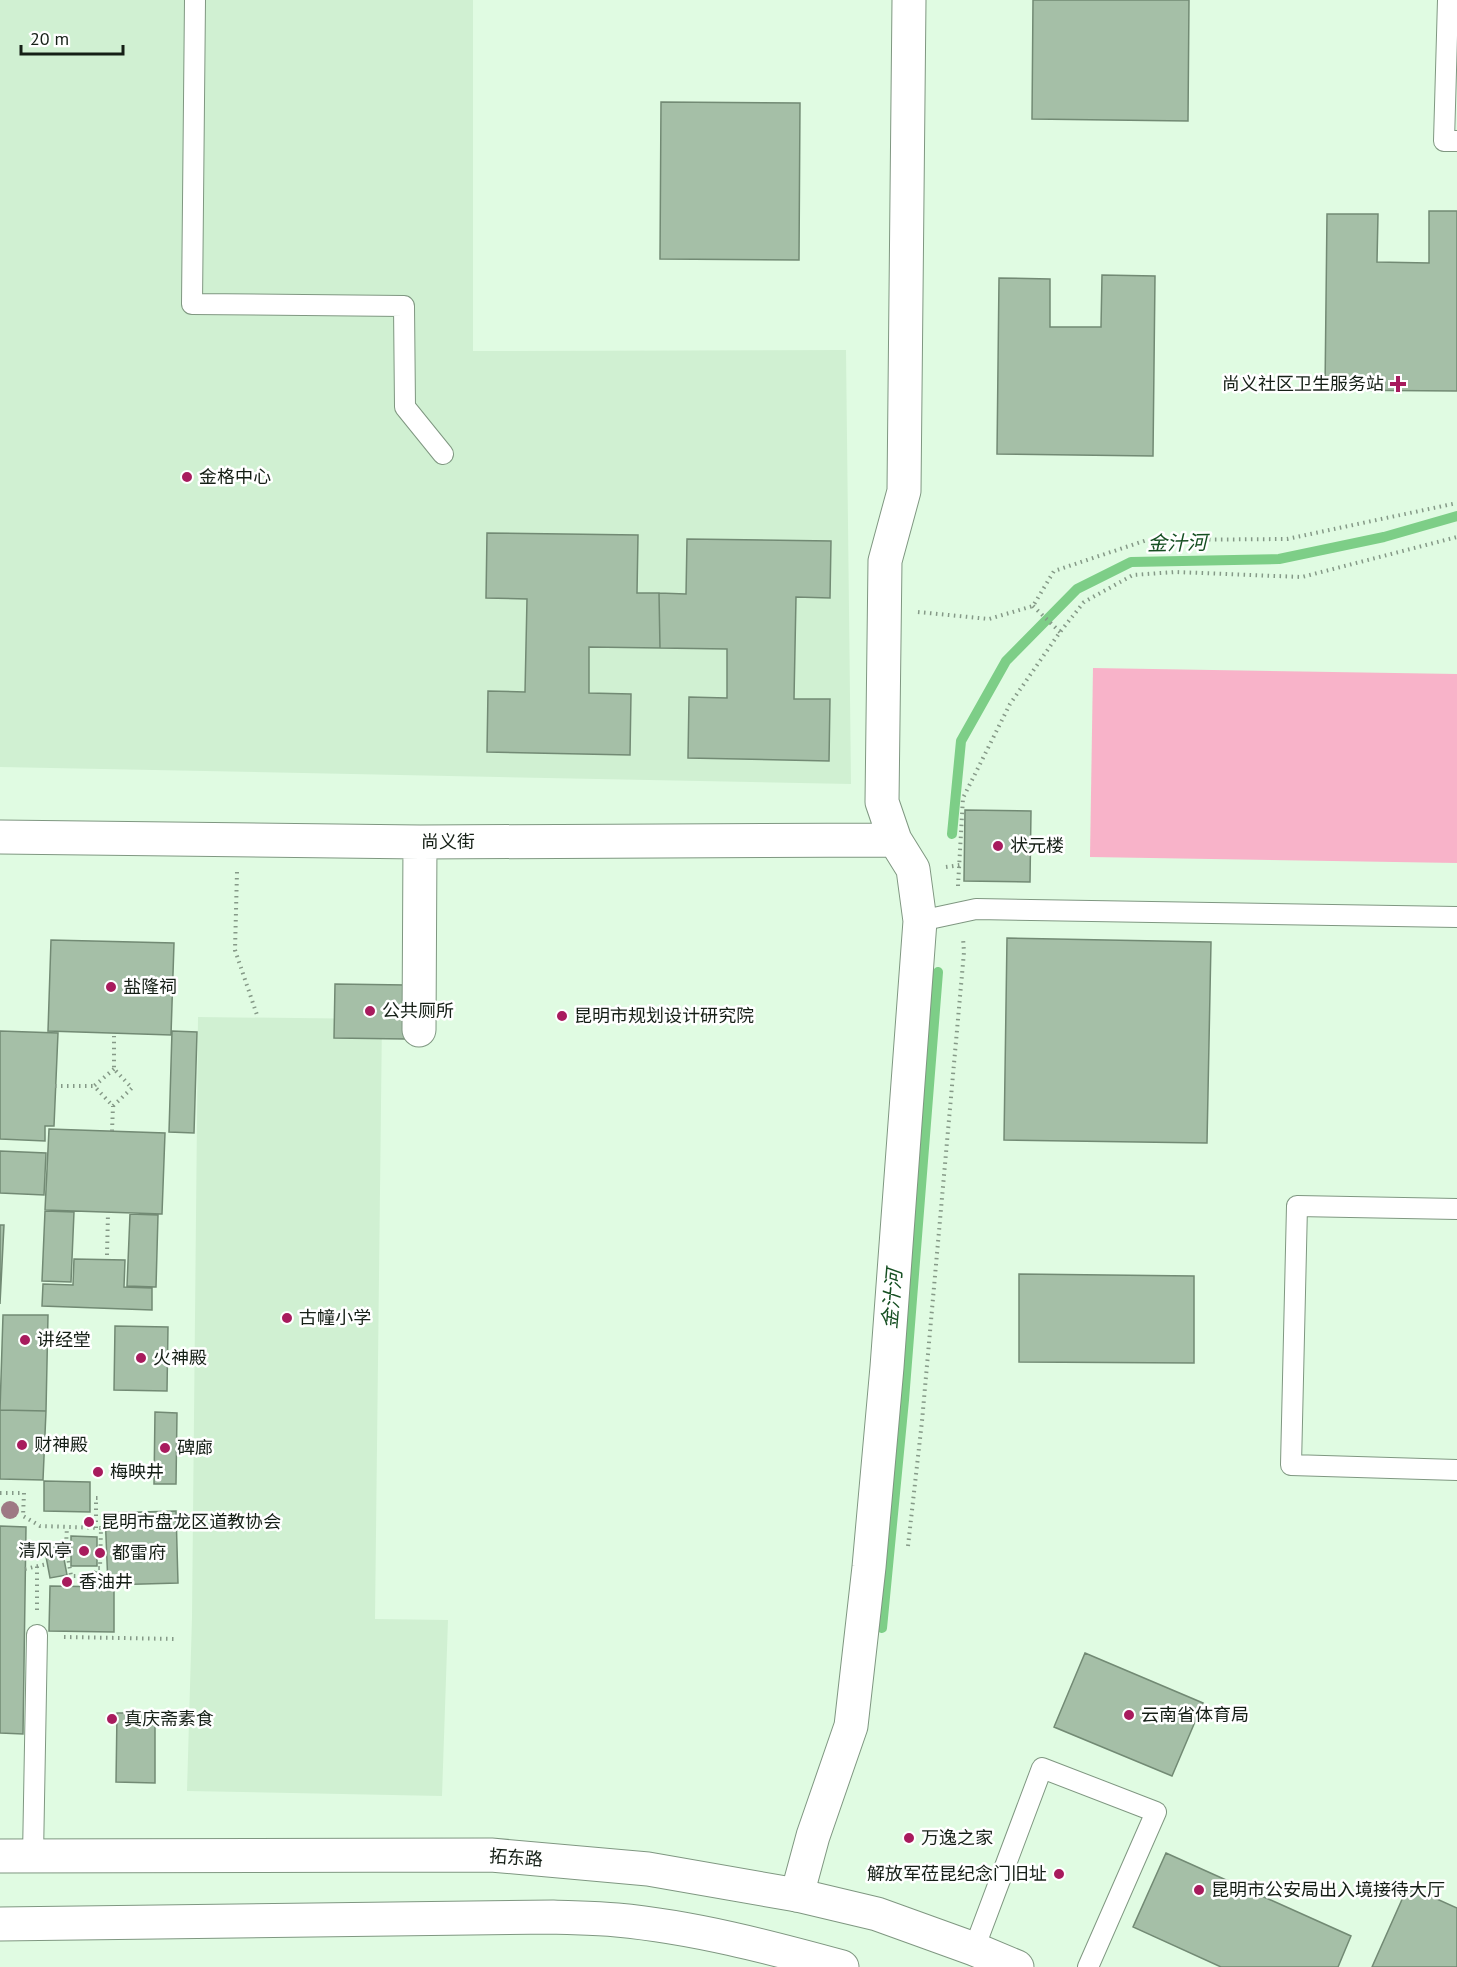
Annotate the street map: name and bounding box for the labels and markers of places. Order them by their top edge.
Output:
place label: 尚义社区卫生服务站 [1222,372,1384,395]
marker: 尚义社区卫生服务站 [1389,375,1407,393]
place label: 金格中心 [199,465,271,488]
marker: 金格中心 [180,470,194,484]
place label: 状元楼 [1010,834,1064,857]
marker: 状元楼 [991,839,1005,853]
place label: 盐隆祠 [123,975,177,998]
marker: 盐隆祠 [104,980,118,994]
place label: 公共厕所 [382,999,454,1022]
marker: 公共厕所 [363,1004,377,1018]
place label: 昆明市规划设计研究院 [574,1004,754,1027]
marker: 昆明市规划设计研究院 [555,1009,569,1023]
place label: 古幢小学 [299,1306,371,1329]
marker: 古幢小学 [280,1311,294,1325]
place label: 讲经堂 [37,1328,91,1351]
marker: 讲经堂 [18,1333,32,1347]
place label: 火神殿 [153,1346,207,1369]
marker: 火神殿 [134,1351,148,1365]
place label: 财神殿 [34,1433,88,1456]
place label: 碑廊 [177,1436,213,1459]
marker: 财神殿 [15,1438,29,1452]
marker: 碑廊 [158,1441,172,1455]
place label: 梅映井 [110,1460,164,1483]
marker: 梅映井 [91,1465,105,1479]
place label: 昆明市盘龙区道教协会 [101,1510,281,1533]
marker: 昆明市盘龙区道教协会 [82,1515,96,1529]
place label: 清风亭 [18,1539,72,1562]
place label: 都雷府 [112,1541,166,1564]
marker: 清风亭 [77,1544,91,1558]
marker: 都雷府 [93,1546,107,1560]
place label: 香油井 [79,1570,133,1593]
marker: 香油井 [60,1575,74,1589]
place label: 云南省体育局 [1141,1703,1249,1726]
place label: 真庆斋素食 [124,1707,214,1730]
marker: 云南省体育局 [1122,1708,1136,1722]
marker: 真庆斋素食 [105,1712,119,1726]
place label: 万逸之家 [921,1826,993,1849]
marker: 万逸之家 [902,1831,916,1845]
place label: 解放军莅昆纪念门旧址 [867,1862,1047,1885]
marker: 解放军莅昆纪念门旧址 [1052,1867,1066,1881]
place label: 昆明市公安局出入境接待大厅 [1211,1878,1445,1901]
marker: 昆明市公安局出入境接待大厅 [1192,1883,1206,1897]

